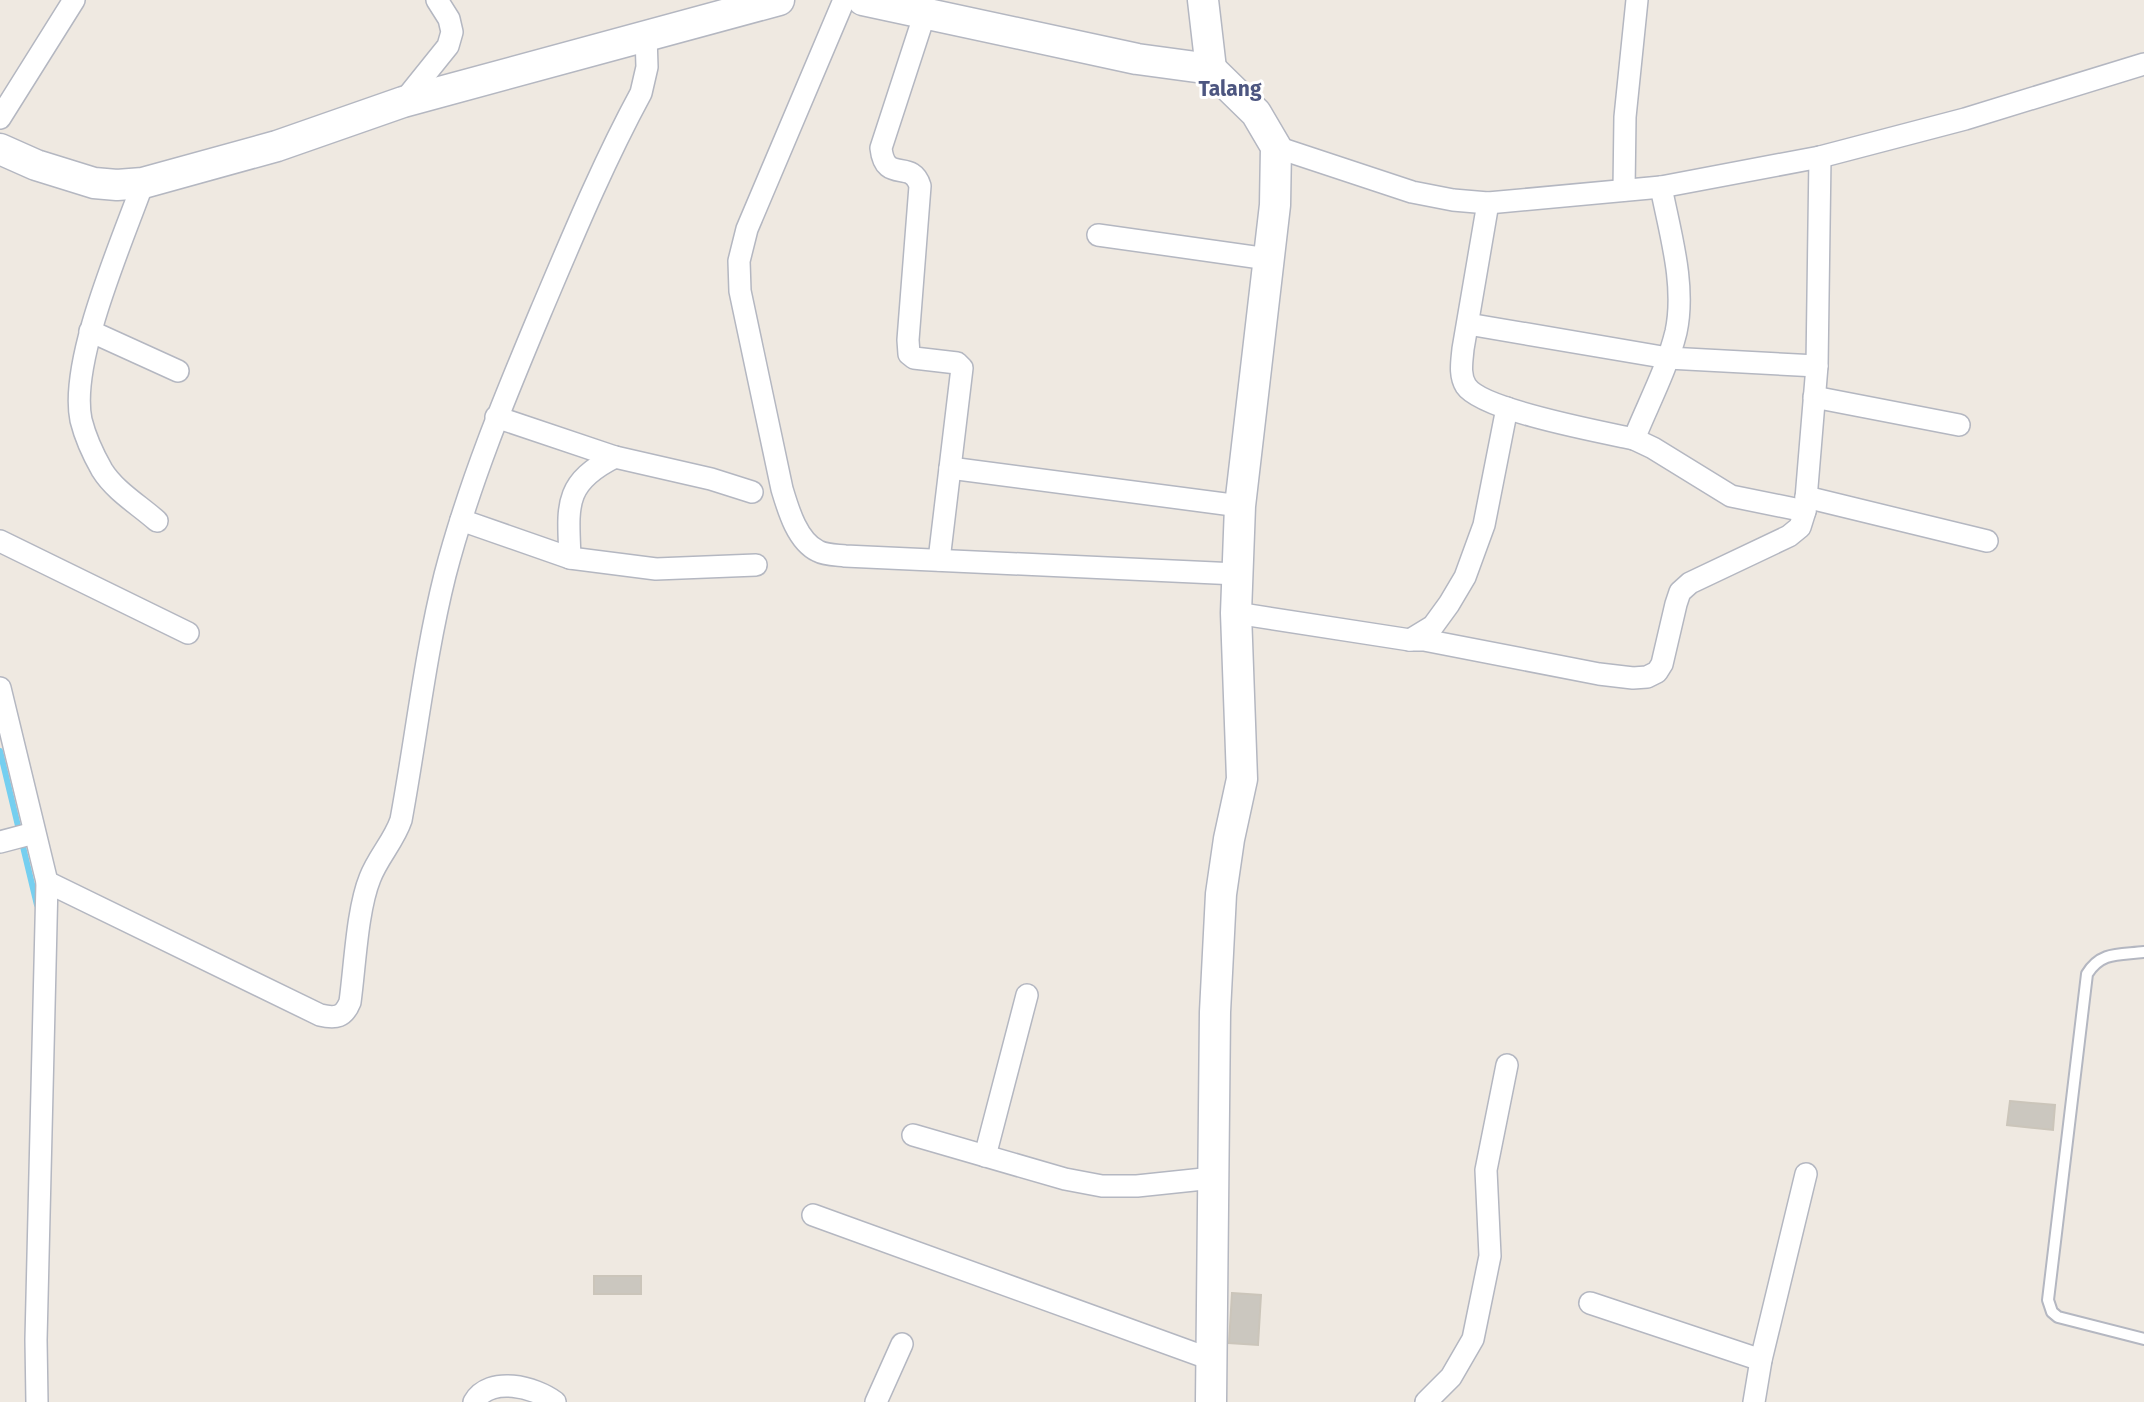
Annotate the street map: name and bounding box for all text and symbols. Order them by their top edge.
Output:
district label: Talang [1199,76,1262,102]

